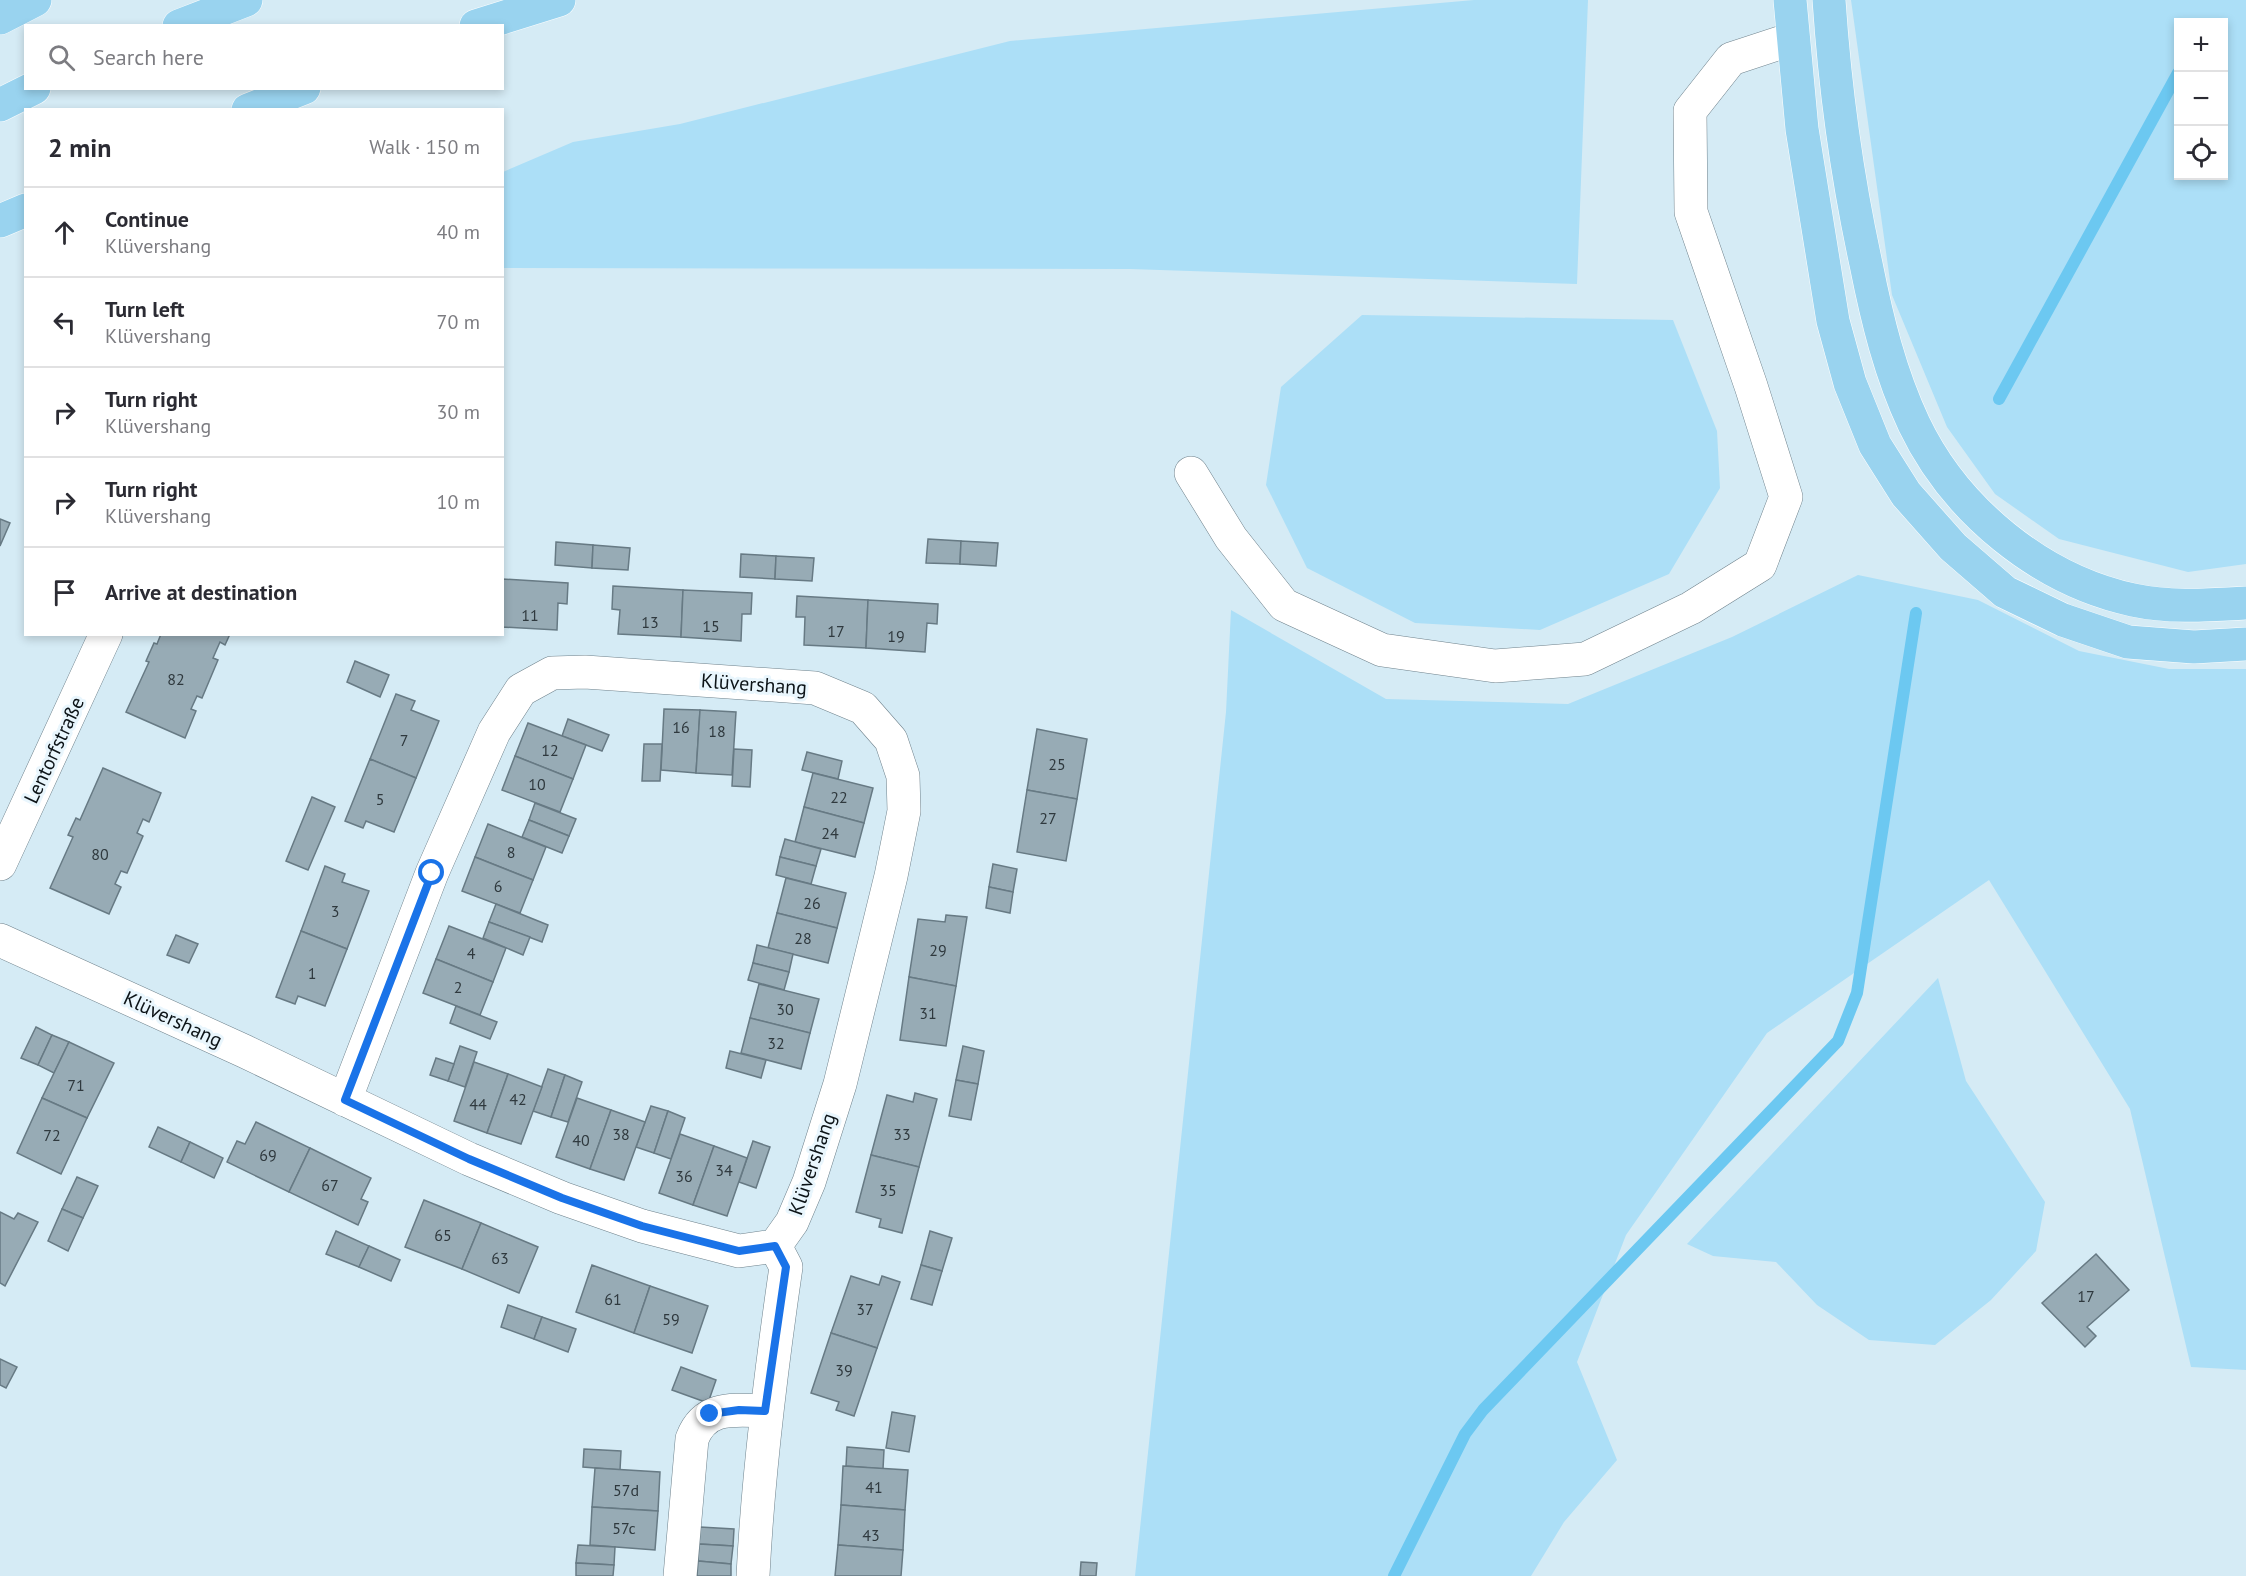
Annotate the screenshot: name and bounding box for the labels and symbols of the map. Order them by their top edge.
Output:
house number: 11 [521,605,539,625]
house number: 13 [641,612,659,632]
house number: 15 [702,616,720,636]
house number: 17 [827,621,845,641]
house number: 19 [887,626,905,646]
street label: Klüvershang [700,667,808,701]
house number: 82 [167,669,185,689]
street label: Lentorfstraße [18,693,90,807]
house number: 16 [672,717,690,737]
house number: 18 [708,721,726,741]
house number: 7 [400,730,408,750]
house number: 12 [541,740,559,760]
house number: 25 [1048,754,1066,774]
house number: 10 [528,774,546,794]
house number: 22 [830,787,848,807]
house number: 5 [376,789,384,809]
house number: 27 [1039,808,1057,828]
house number: 24 [821,823,839,843]
house number: 8 [507,842,515,862]
house number: 80 [91,844,109,864]
route start [418,859,444,885]
house number: 6 [494,876,502,896]
house number: 26 [803,893,821,913]
house number: 3 [331,901,339,921]
house number: 28 [794,928,812,948]
house number: 29 [929,940,947,960]
house number: 4 [467,943,476,963]
house number: 1 [308,963,316,983]
house number: 2 [454,977,462,997]
street label: Klüvershang [119,985,227,1053]
house number: 30 [776,999,794,1019]
house number: 31 [919,1003,937,1023]
house number: 32 [767,1033,785,1053]
house number: 71 [67,1075,85,1095]
house number: 42 [509,1089,527,1109]
house number: 44 [469,1094,487,1114]
street label: Klüvershang [782,1110,842,1218]
house number: 38 [612,1124,630,1144]
house number: 33 [893,1124,911,1144]
house number: 72 [43,1125,61,1145]
house number: 40 [572,1130,590,1150]
house number: 69 [259,1145,277,1165]
house number: 34 [715,1160,733,1180]
house number: 36 [675,1166,693,1186]
house number: 67 [321,1175,339,1195]
house number: 35 [879,1180,897,1200]
house number: 65 [434,1225,452,1245]
house number: 63 [491,1248,509,1268]
house number: 17 [2077,1286,2095,1306]
house number: 61 [604,1289,622,1309]
house number: 37 [856,1299,874,1319]
house number: 59 [662,1309,680,1329]
house number: 39 [835,1360,853,1380]
route end [696,1400,722,1426]
house number: 41 [865,1477,883,1497]
house number: 57d [613,1480,639,1500]
house number: 57c [612,1518,636,1538]
house number: 43 [862,1525,880,1545]

